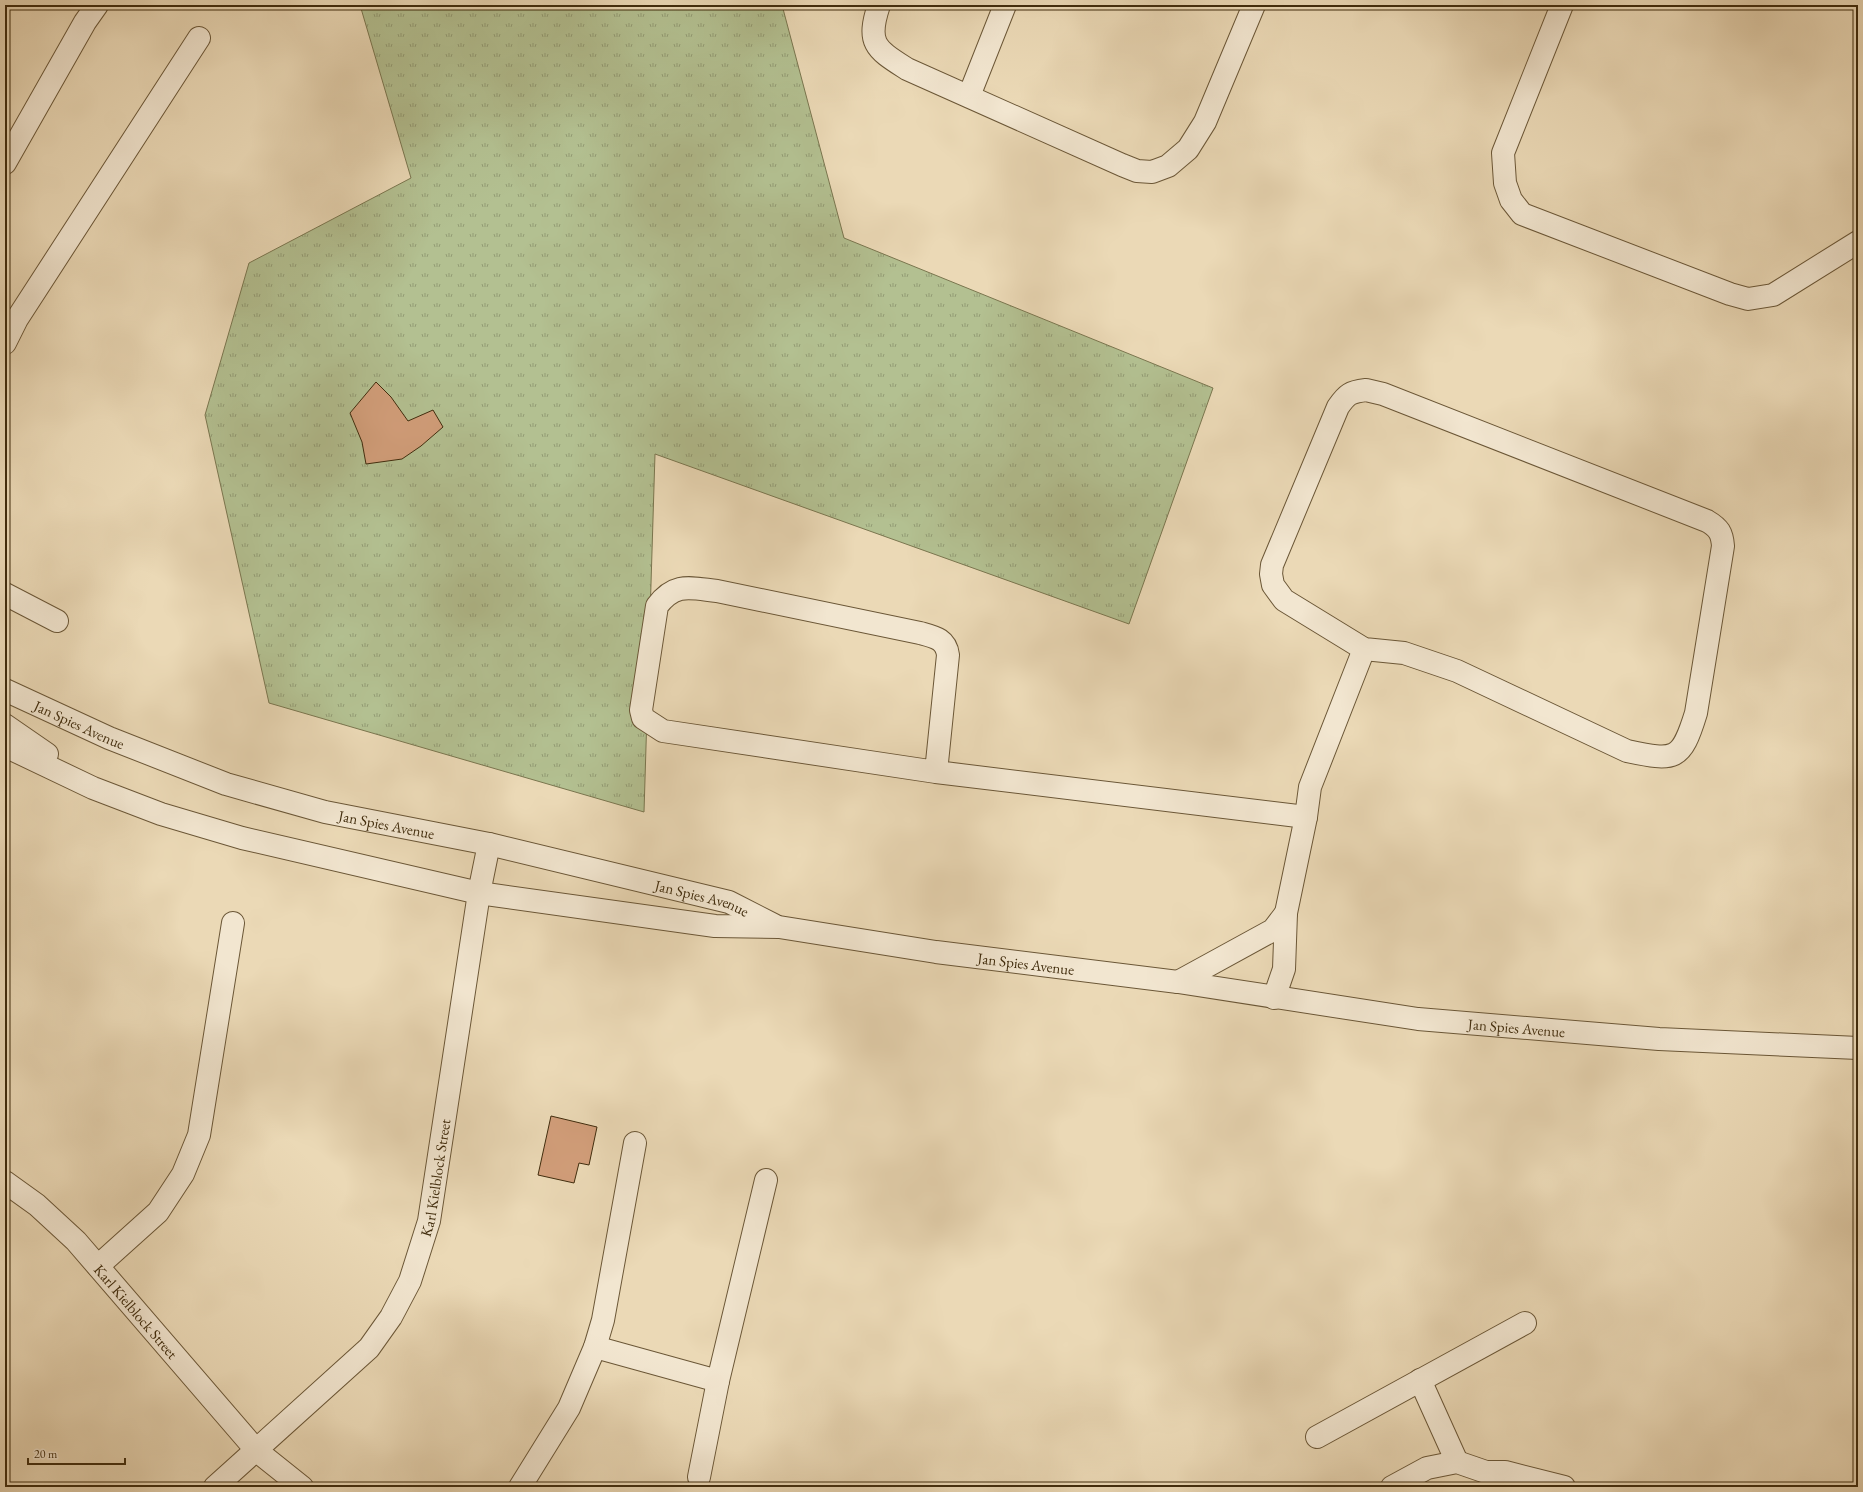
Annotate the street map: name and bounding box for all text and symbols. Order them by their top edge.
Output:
street label: Jan Spies Avenue [29,695,128,753]
street label: Jan Spies Avenue [335,805,436,843]
street label: Jan Spies Avenue [651,874,753,920]
street label: Jan Spies Avenue [974,947,1076,979]
street label: Jan Spies Avenue [1465,1014,1566,1041]
street label: Karl Kielblock Street [415,1117,454,1239]
street label: Karl Kielblock Street [90,1260,183,1363]
scale bar [28,1440,125,1466]
text: 20 m [34,1446,58,1462]

